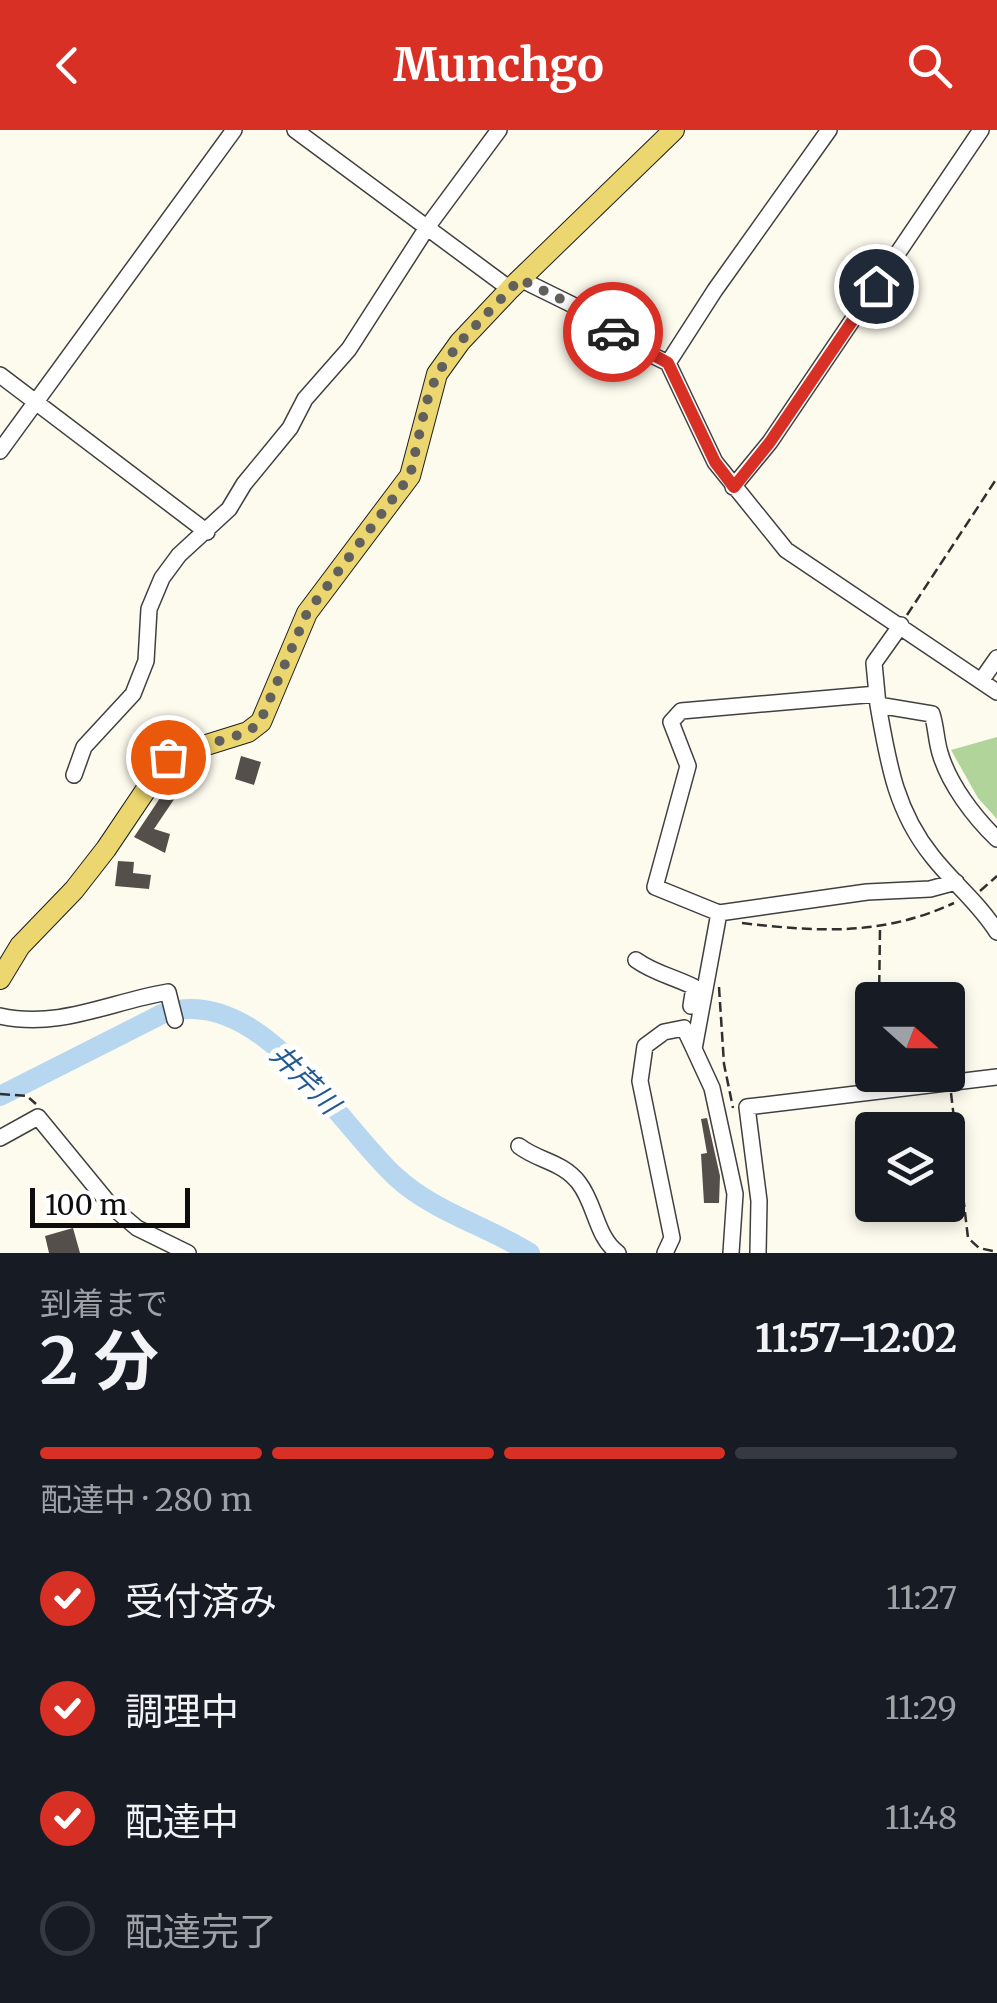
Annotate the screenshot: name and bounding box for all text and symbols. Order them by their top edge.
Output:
text: Munchgo [393,37,604,93]
icon: back [40,38,95,93]
icon: search [902,38,957,93]
pin [834,244,919,329]
icon: home [849,259,904,314]
courier [563,282,663,382]
icon: car [586,305,641,360]
pin [126,715,211,800]
icon: bag [141,730,196,785]
north arrow [855,982,965,1092]
map controls [855,982,965,1222]
water label: 井芹川 [263,1037,350,1124]
button: layers [855,1112,965,1222]
scale bar [30,1183,190,1228]
text: 100 m [45,1187,127,1223]
text: 到着まで [40,1284,168,1324]
text: 11:57–12:02 [755,1315,957,1362]
text: 2 分 [40,1320,159,1402]
text: 配達中 · 280 m [40,1480,252,1520]
icon: check [40,1571,95,1626]
text: 受付済み [125,1578,277,1625]
text: 11:27 [886,1578,957,1618]
icon: check [40,1681,95,1736]
text: 調理中 [125,1688,239,1735]
text: 11:29 [885,1688,957,1728]
icon: check [40,1791,95,1846]
text: 配達中 [125,1798,239,1845]
text: 11:48 [885,1798,957,1838]
text: 配達完了 [125,1908,277,1955]

